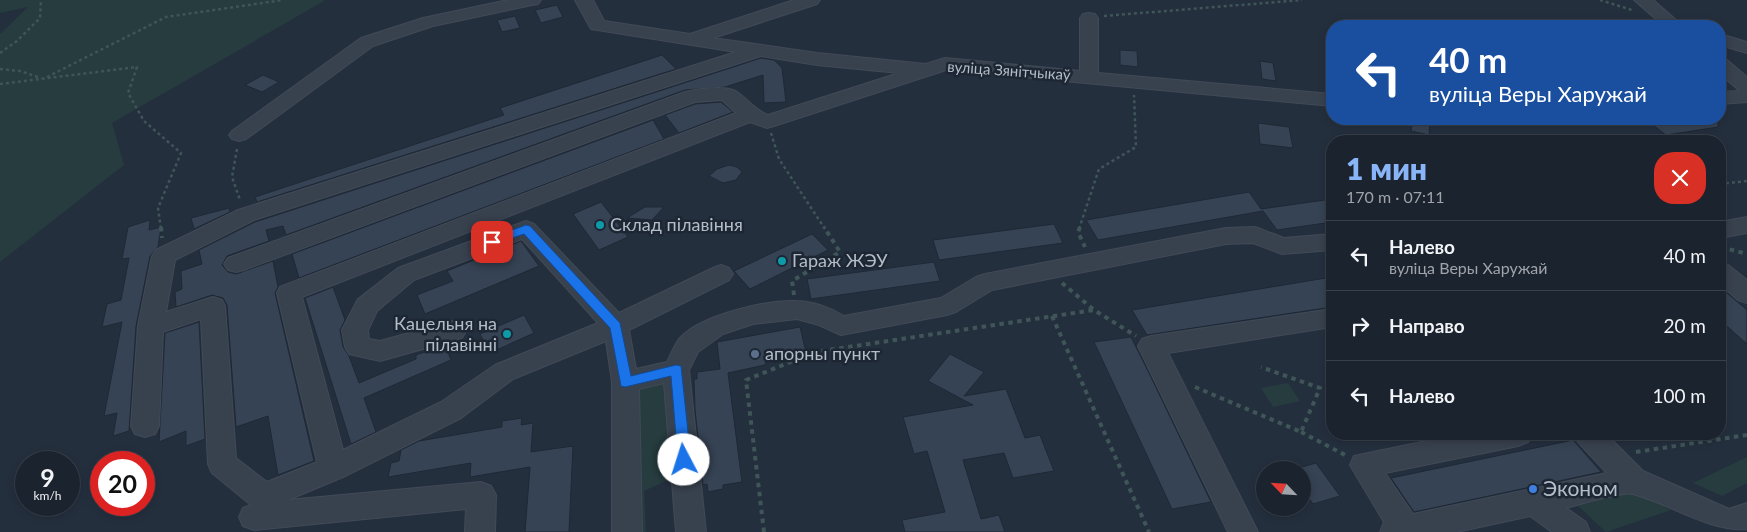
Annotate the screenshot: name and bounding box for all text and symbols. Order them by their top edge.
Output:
text: 40 m [1429,38,1507,80]
icon: left [1346,40,1411,105]
street label: вуліца Зянітчыкаў [947,57,1072,83]
text: вуліца Веры Харужай [1429,80,1647,107]
text: 1 мин [1346,150,1427,186]
button: close [1654,152,1706,204]
text: 170 m · 07:11 [1346,187,1445,206]
place label: Склад пілавіння [610,213,743,235]
marker: Склад пілавіння [594,219,606,231]
pin [471,221,513,263]
icon: arrive [478,228,506,256]
text: Налево [1389,235,1455,258]
icon: left [1346,242,1374,270]
text: 40 m [1663,244,1706,267]
place label: Гараж ЖЭУ [792,249,888,271]
marker: Гараж ЖЭУ [776,255,788,267]
text: вуліца Веры Харужай [1389,258,1547,277]
place label: Кацельня на пілавінні [394,312,497,355]
icon: right [1346,312,1374,340]
text: Направо [1389,314,1465,337]
text: 20 m [1663,314,1706,337]
marker: Кацельня на пілавінні [501,328,513,340]
place label: апорны пункт [765,342,880,364]
marker: апорны пункт [749,348,761,360]
icon: left [1346,382,1374,410]
text: Налево [1389,384,1455,407]
text: 100 m [1652,384,1706,407]
position arrow [657,433,709,485]
speed limit sign: 20 [90,451,155,516]
north arrow [1256,461,1311,516]
map controls [1256,461,1311,516]
text: 9 [40,462,55,492]
place label: Эконом [1543,475,1618,500]
marker: Эконом [1527,483,1539,495]
text: km/h [33,488,62,503]

